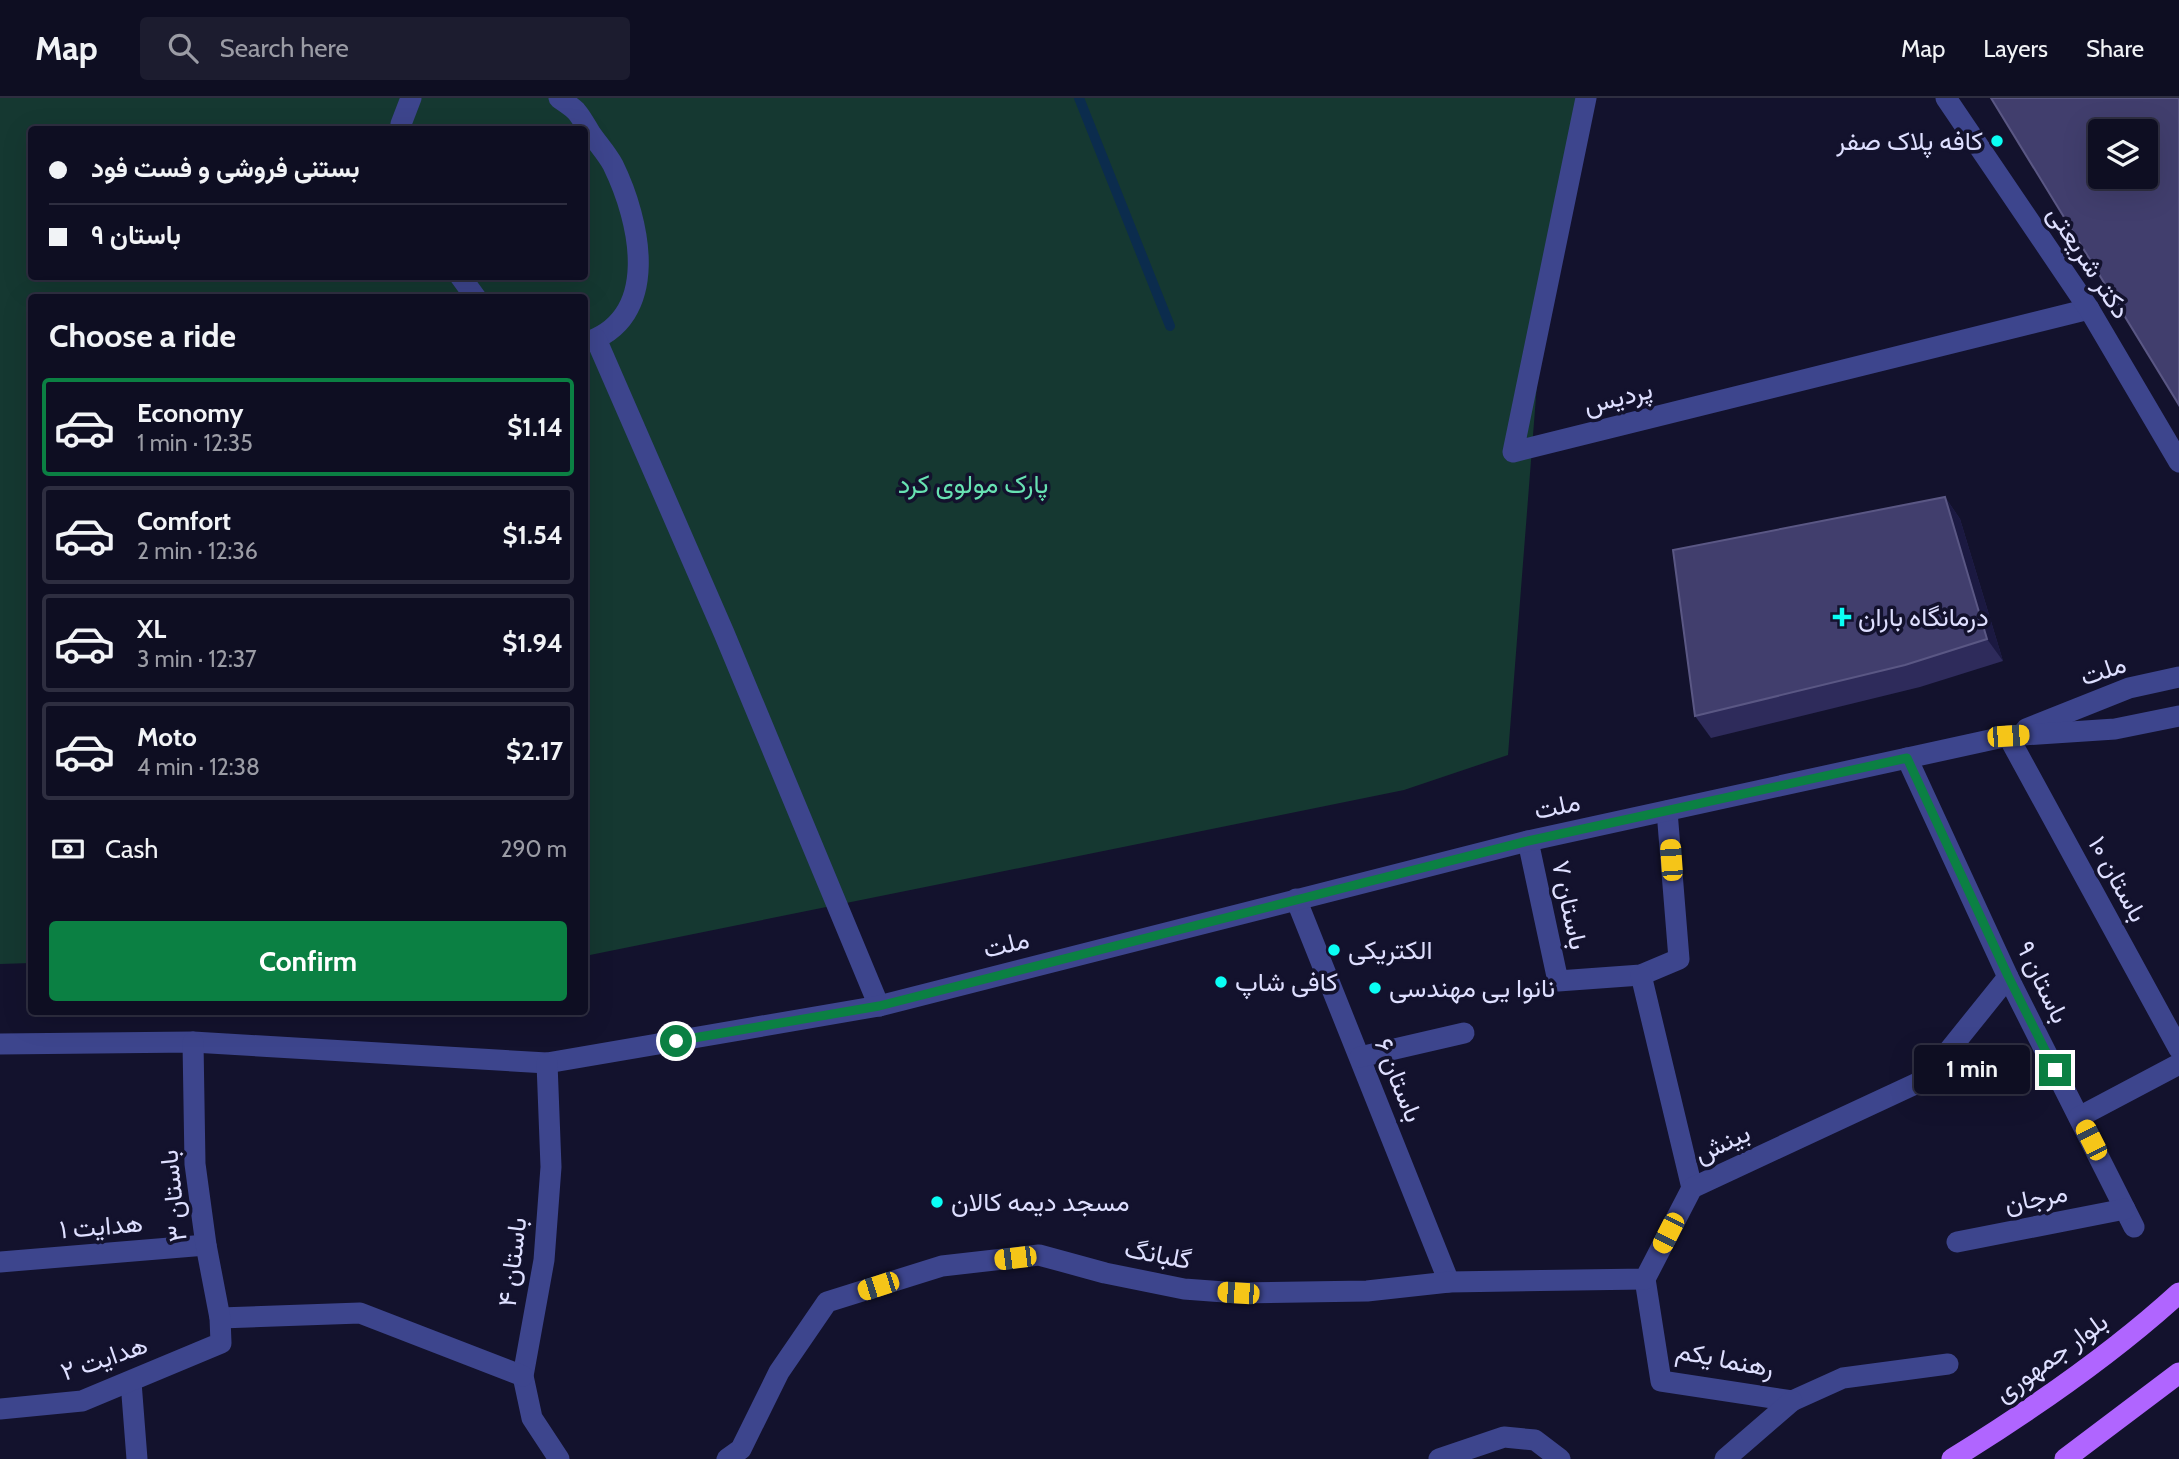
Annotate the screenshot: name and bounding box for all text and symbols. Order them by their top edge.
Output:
search box [140,17,630,80]
text: Map [35,28,98,68]
icon: search [164,29,202,67]
text: Search here [220,32,349,64]
text: Map [1901,34,1945,63]
text: Layers [1983,34,2048,63]
text: Share [2086,34,2144,63]
map controls [2088,119,2158,189]
button: layers [2088,119,2158,189]
place label: کافه پلاک صفر [1835,125,1983,159]
marker: کافه پلاک صفر [1989,133,2005,149]
text: بستنی فروشی و فست فود [91,152,360,184]
street label: دکتر شریعتی [2041,199,2137,325]
text: باستان ۹ [91,219,181,251]
text: Choose a ride [49,316,236,355]
street label: پردیس [1580,373,1656,423]
icon: car [53,396,116,459]
text: Economy [137,397,243,429]
text: $1.14 [507,411,563,443]
text: 1 min · 12:35 [137,429,253,457]
park label: پارک مولوی کرد [898,468,1048,502]
icon: car [53,504,116,567]
text: Comfort [137,505,231,537]
text: $1.54 [502,519,563,551]
text: 2 min · 12:36 [137,537,258,565]
place label: درمانگاه باران [1858,601,1989,633]
marker: درمانگاه باران [1832,607,1852,627]
icon: car [53,612,116,675]
text: XL [137,613,166,645]
text: $1.94 [502,627,563,659]
text: 3 min · 12:37 [137,645,257,673]
street label: ملت [2076,647,2130,693]
icon: car [53,720,116,783]
text: Moto [137,721,197,753]
car [1987,724,2030,748]
text: $2.17 [506,735,563,767]
text: 4 min · 12:38 [137,753,260,781]
street label: ملت [1531,786,1583,826]
icon: cash [49,830,87,868]
street label: باستان ۱۰ [2081,830,2155,928]
text: Cash [105,833,158,865]
text: 290 m [500,835,567,863]
car [1660,838,1683,882]
street label: باستان ۷ [1545,857,1595,953]
button: Confirm [49,921,567,1001]
street label: ملت [980,923,1032,965]
place label: الکتریکی [1348,934,1432,966]
street label: باستان ۹ [2009,936,2077,1028]
marker: الکتریکی [1326,942,1342,958]
place label: کافی شاپ [1235,966,1338,1000]
place label: نانوا یی مهندسی [1389,972,1555,1004]
marker: کافی شاپ [1213,974,1229,990]
marker: نانوا یی مهندسی [1367,980,1383,996]
route start [660,1025,692,1057]
street label: باستان ۶ [1368,1033,1430,1127]
callout: 1 min [1915,1046,2030,1094]
route end [2039,1054,2071,1086]
text: 1 min [1946,1055,1998,1083]
street label: بینش [1689,1116,1755,1170]
car [2073,1117,2110,1163]
street label: باستان ۳ [152,1148,194,1244]
street label: مرجان [2002,1176,2070,1220]
place label: مسجد دیمه کالان [951,1186,1130,1218]
marker: مسجد دیمه کالان [929,1194,945,1210]
street label: هدایت ۱ [58,1206,144,1246]
car [1650,1210,1687,1256]
street label: باستان ۴ [491,1215,533,1309]
street label: گلبانگ [1122,1232,1194,1276]
car [993,1245,1038,1271]
car [855,1270,902,1302]
car [1217,1281,1260,1305]
street label: بلوار جمهوری [1988,1305,2114,1409]
street label: هدایت ۲ [56,1328,152,1388]
street label: رهنما یکم [1673,1334,1777,1385]

